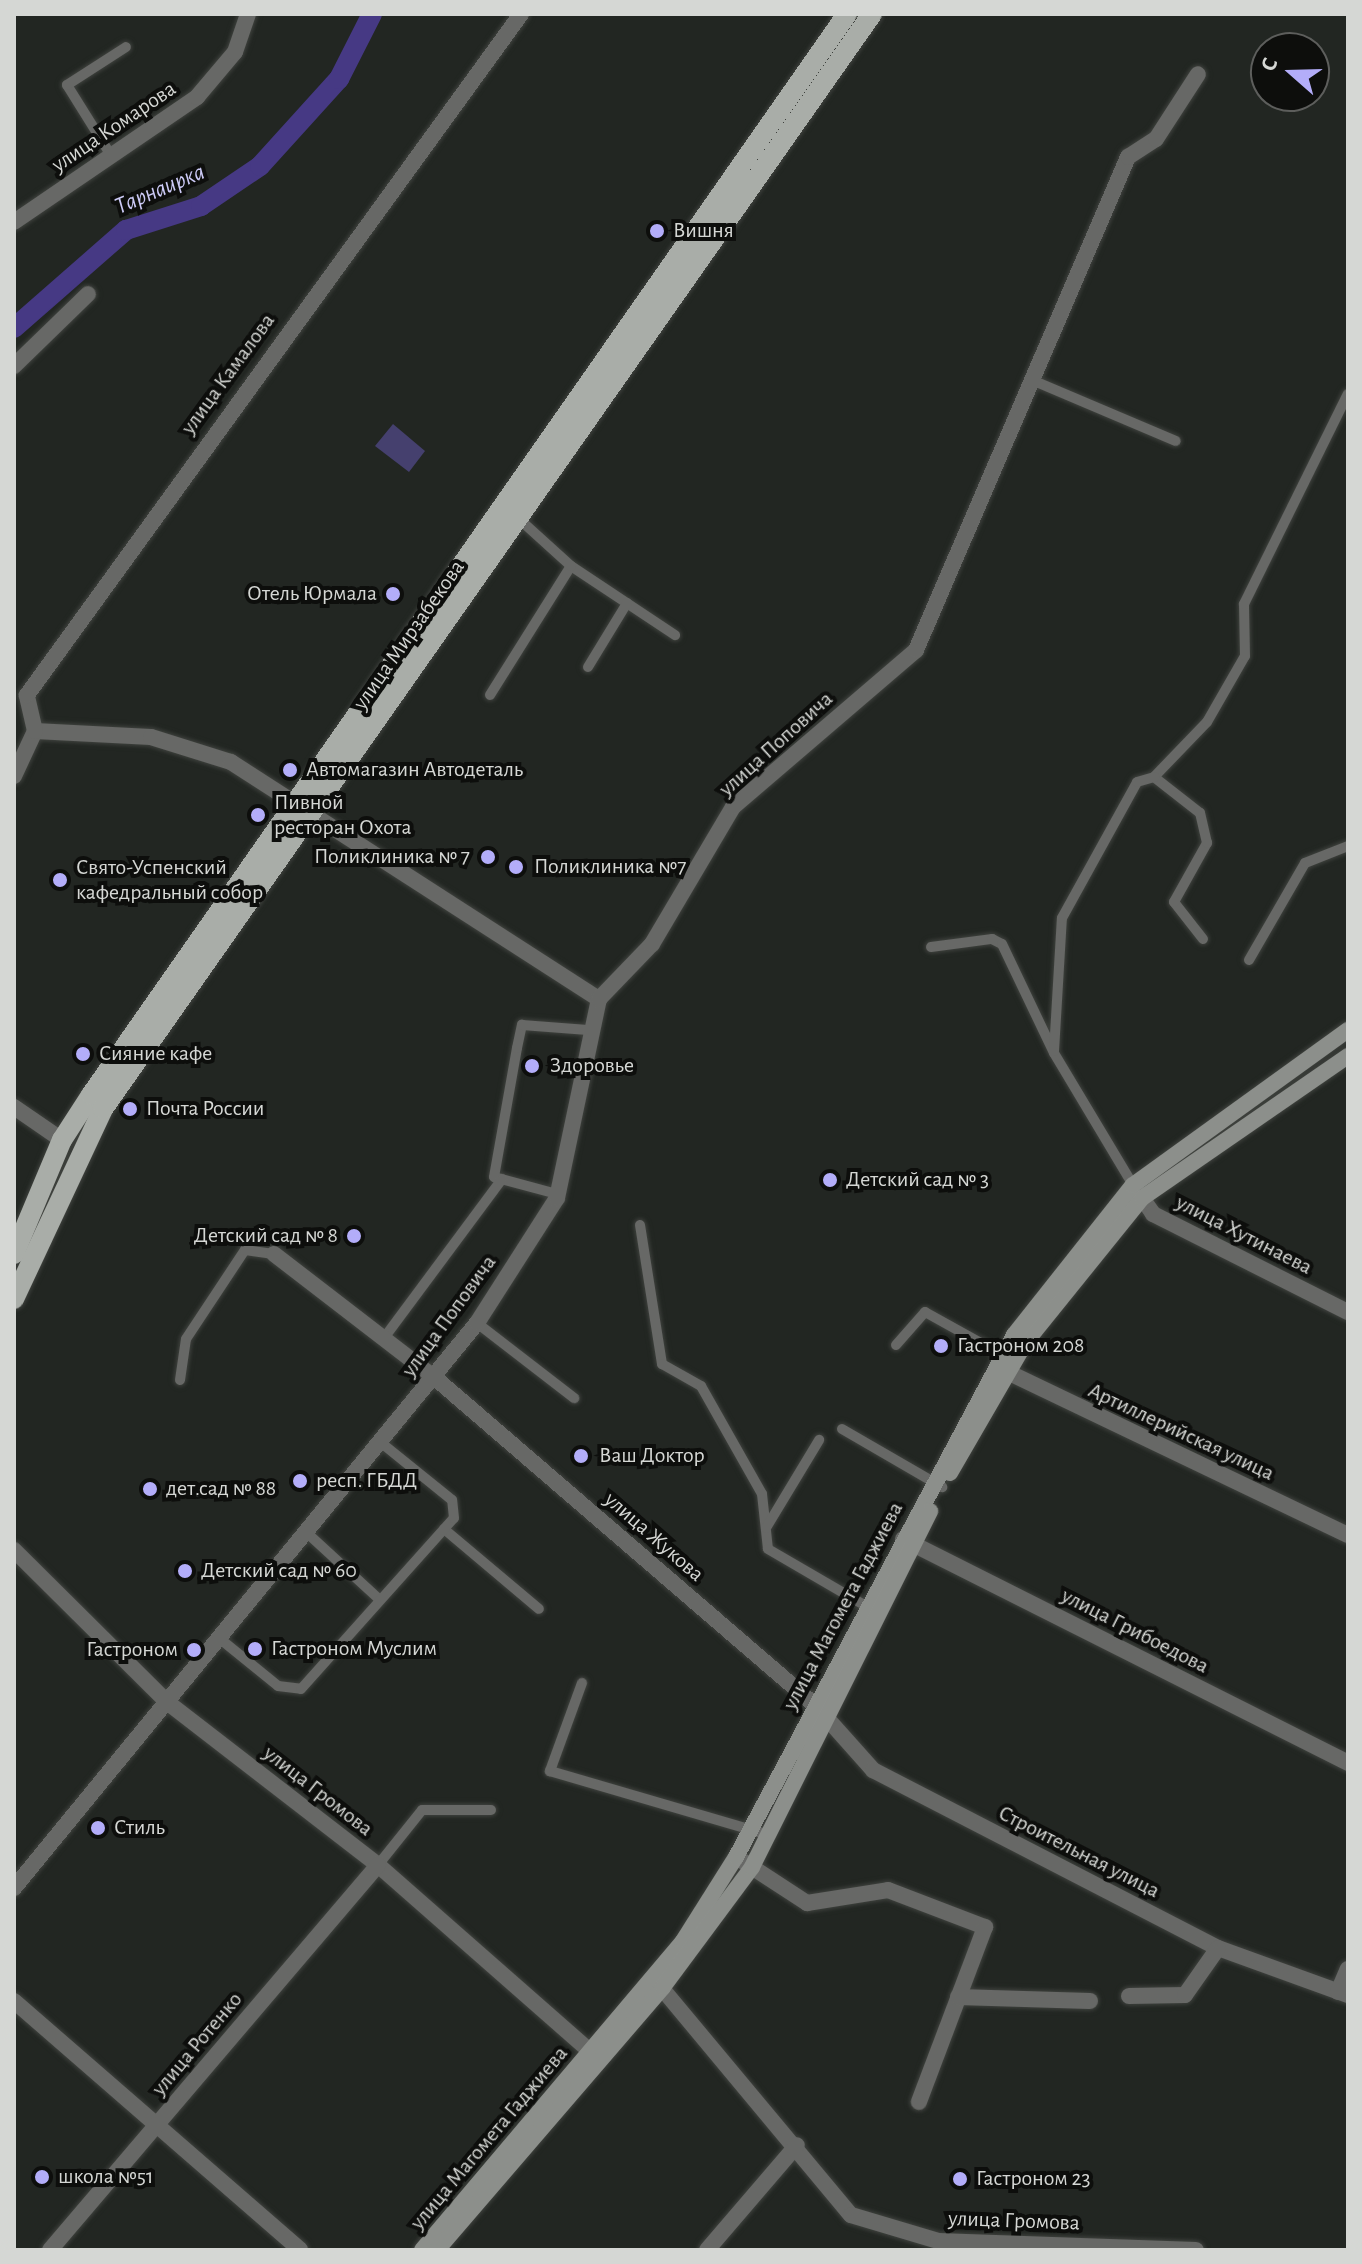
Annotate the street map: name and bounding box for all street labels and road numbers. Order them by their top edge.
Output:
street label: улица Комарова [47,76,181,178]
street label: улица Камалова [175,308,281,440]
street label: улица Мирзабекова [348,555,470,715]
street label: улица Поповича [714,686,838,802]
street label: улица Хутинаева [1171,1189,1317,1281]
street label: улица Поповича [396,1250,502,1382]
street label: Артиллерийская улица [1084,1377,1278,1487]
street label: улица Жукова [599,1487,709,1587]
street label: улица Магомета Гаджиева [777,1498,909,1714]
street label: улица Грибоедова [1057,1583,1213,1679]
street label: улица Громова [258,1740,378,1842]
street label: Строительная улица [994,1800,1164,1904]
street label: улица Ротенко [146,1987,248,2101]
street label: улица Магомета Гаджиева [405,2041,573,2235]
street label: улица Громова [948,2206,1080,2236]

